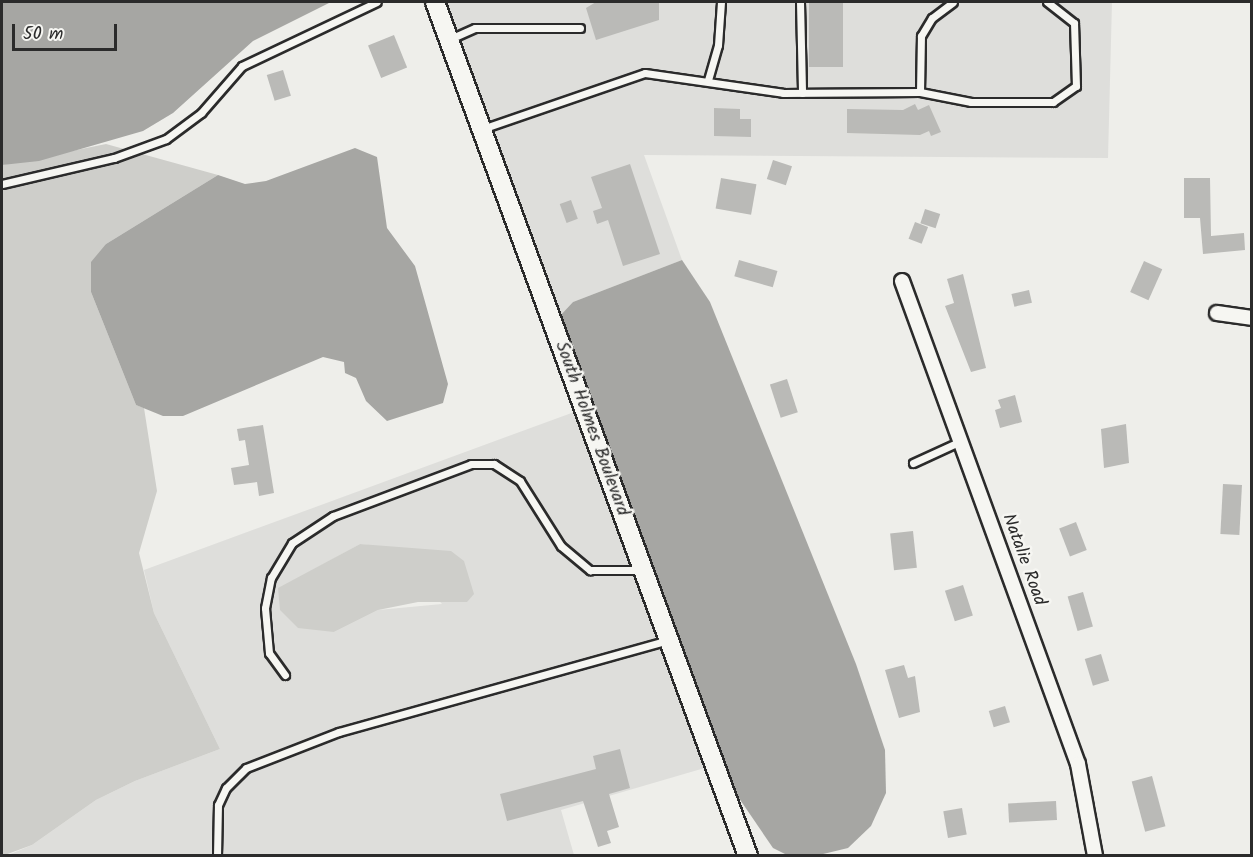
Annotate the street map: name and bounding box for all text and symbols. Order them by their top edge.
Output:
scale bar [15,12,120,50]
text: 50 m [23,20,63,49]
street label: South Holmes Boulevard [549,339,633,519]
street label: Natalie Road [996,511,1050,609]

